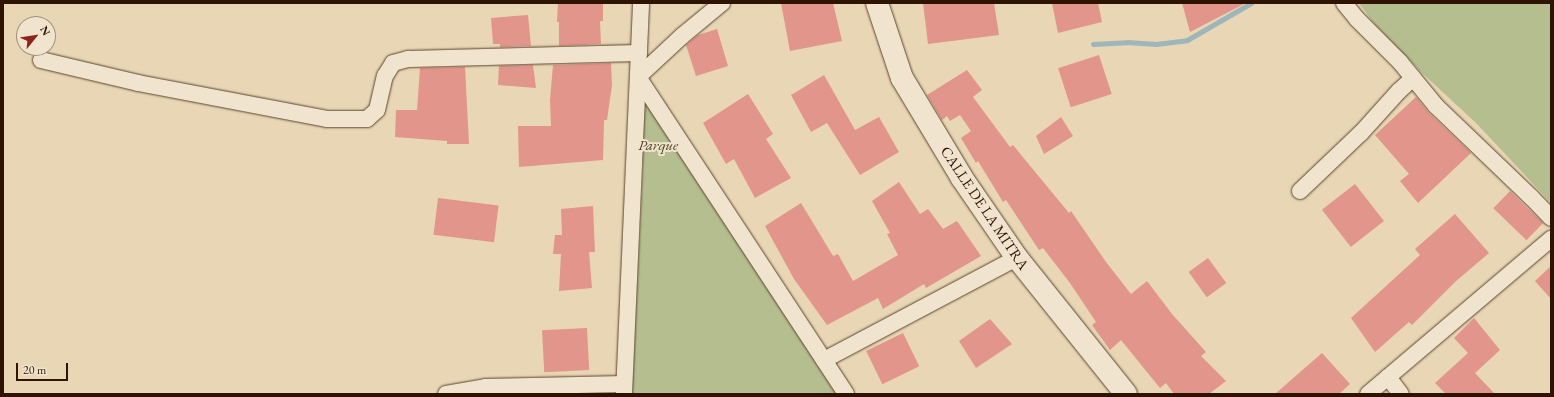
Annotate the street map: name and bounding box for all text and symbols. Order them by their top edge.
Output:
north arrow [16,16,56,56]
text: N [37,23,54,38]
park label: Parque [638,136,678,154]
street label: CALLE DE LA MITRA [937,143,1033,273]
scale bar [18,355,70,381]
text: 20 m [23,362,46,378]

